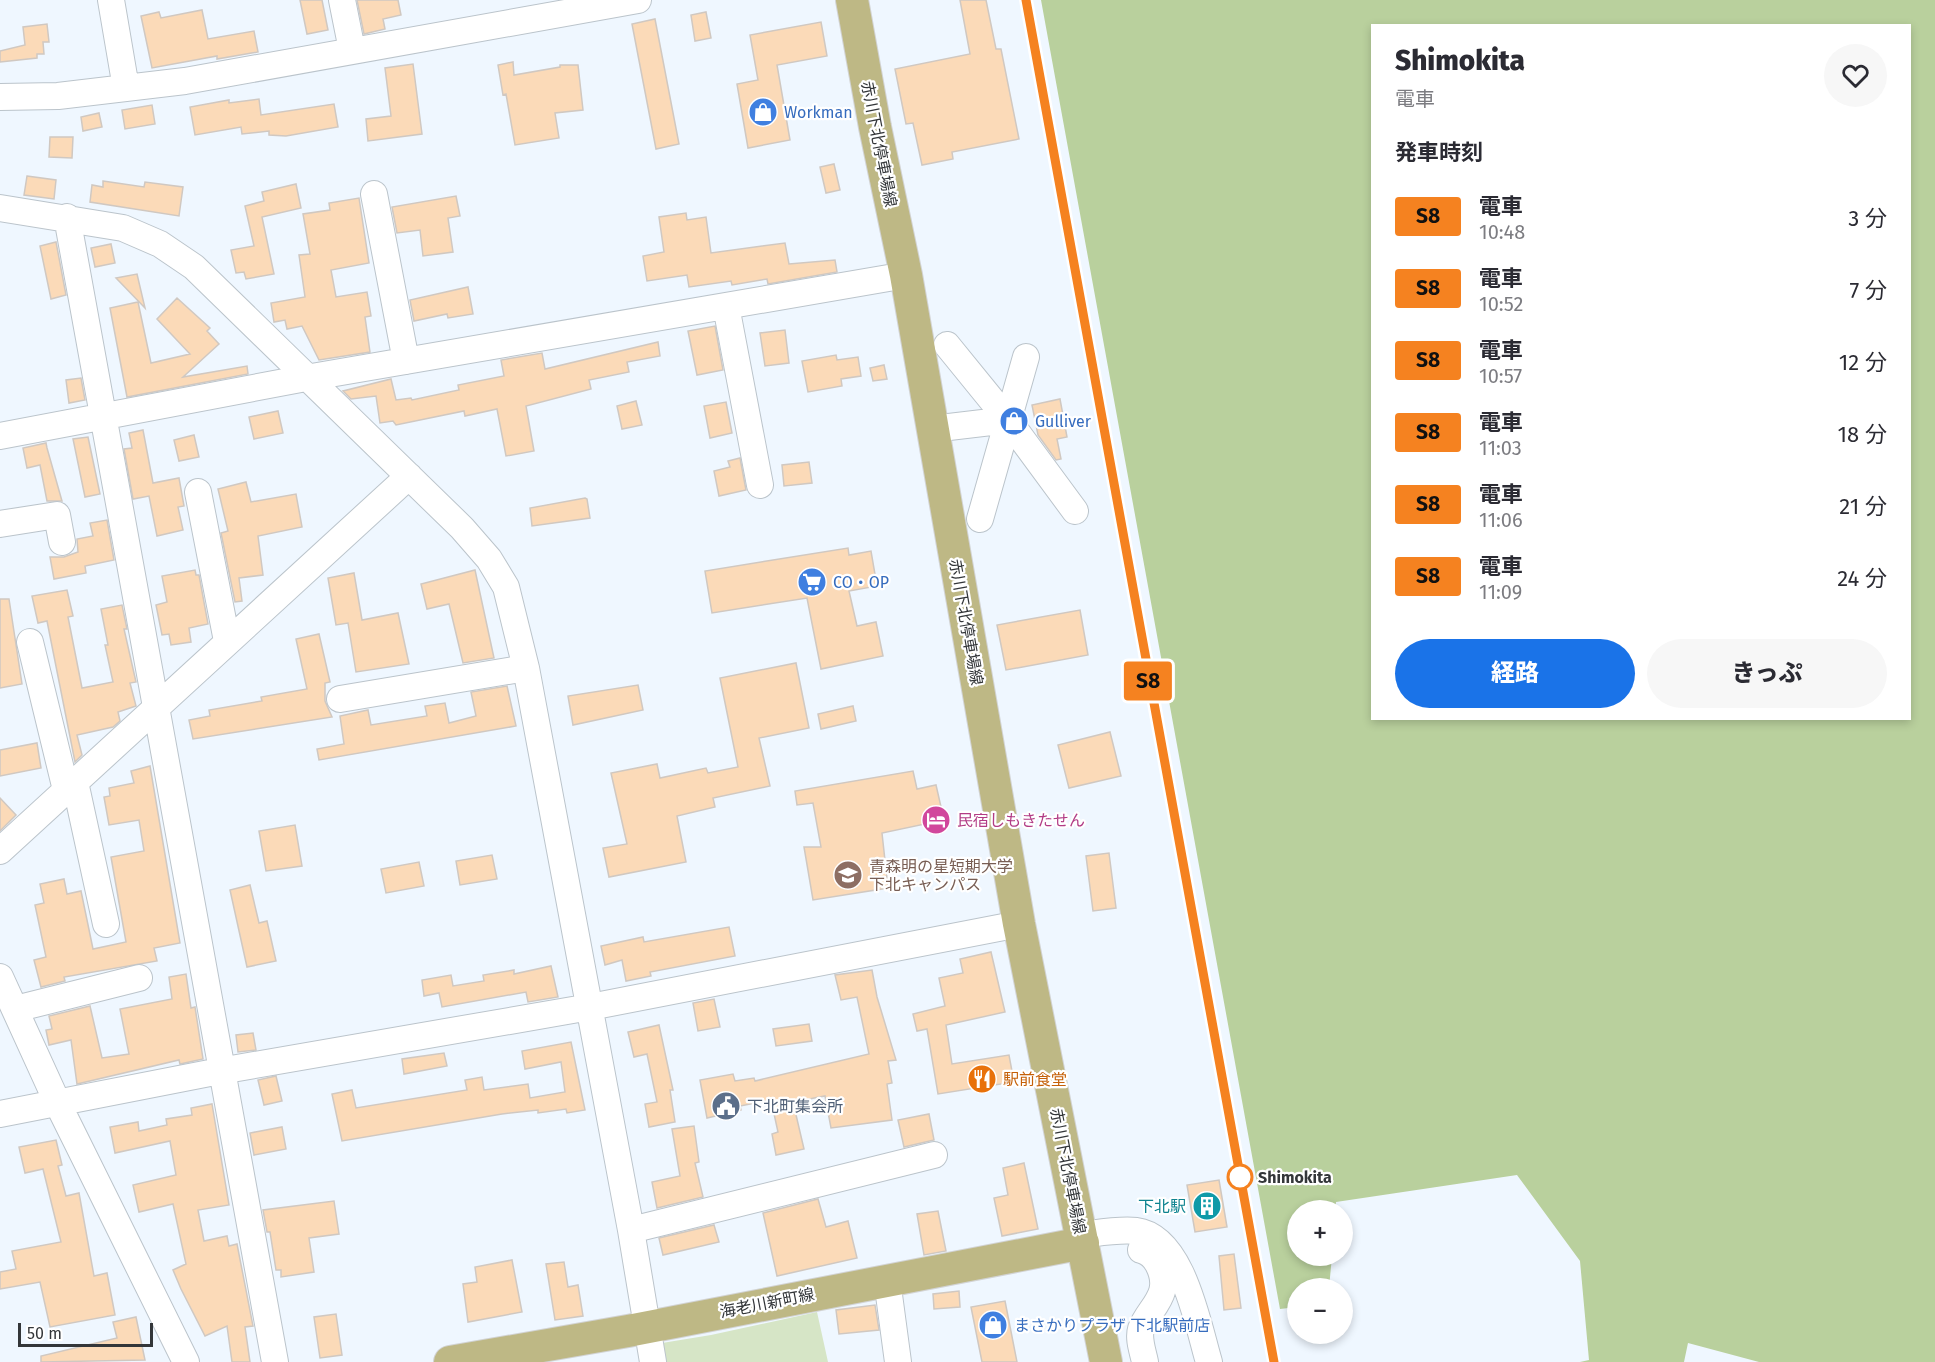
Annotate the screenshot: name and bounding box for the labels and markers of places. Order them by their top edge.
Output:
shop icon: Workman [747,96,779,128]
place label: Workman [784,103,853,122]
shop icon: Gulliver [998,405,1030,437]
place label: Gulliver [1035,412,1092,431]
supermarket icon: CO・OP [796,566,828,598]
place label: CO・OP [833,573,889,592]
hotel icon: 民宿しもきたせん [920,804,952,836]
place label: 民宿しもきたせん [957,811,1085,830]
place label: 青森明の星短期大学 下北キャンパス [869,857,1013,894]
school or university icon: 青森明の星短期大学 下北キャンパス [832,859,864,891]
restaurant icon: 駅前食堂 [966,1063,998,1095]
place label: 駅前食堂 [1003,1070,1067,1089]
public building icon: 下北町集会所 [710,1090,742,1122]
place label: 下北町集会所 [747,1097,843,1116]
marker: Shimokita [1227,1164,1253,1190]
place label: Shimokita [1258,1168,1332,1187]
building icon: 下北駅 [1191,1190,1223,1222]
place label: 下北駅 [1138,1197,1186,1216]
shop icon: まさかりプラザ 下北駅前店 [977,1309,1009,1341]
place label: まさかりプラザ 下北駅前店 [1014,1316,1210,1335]

